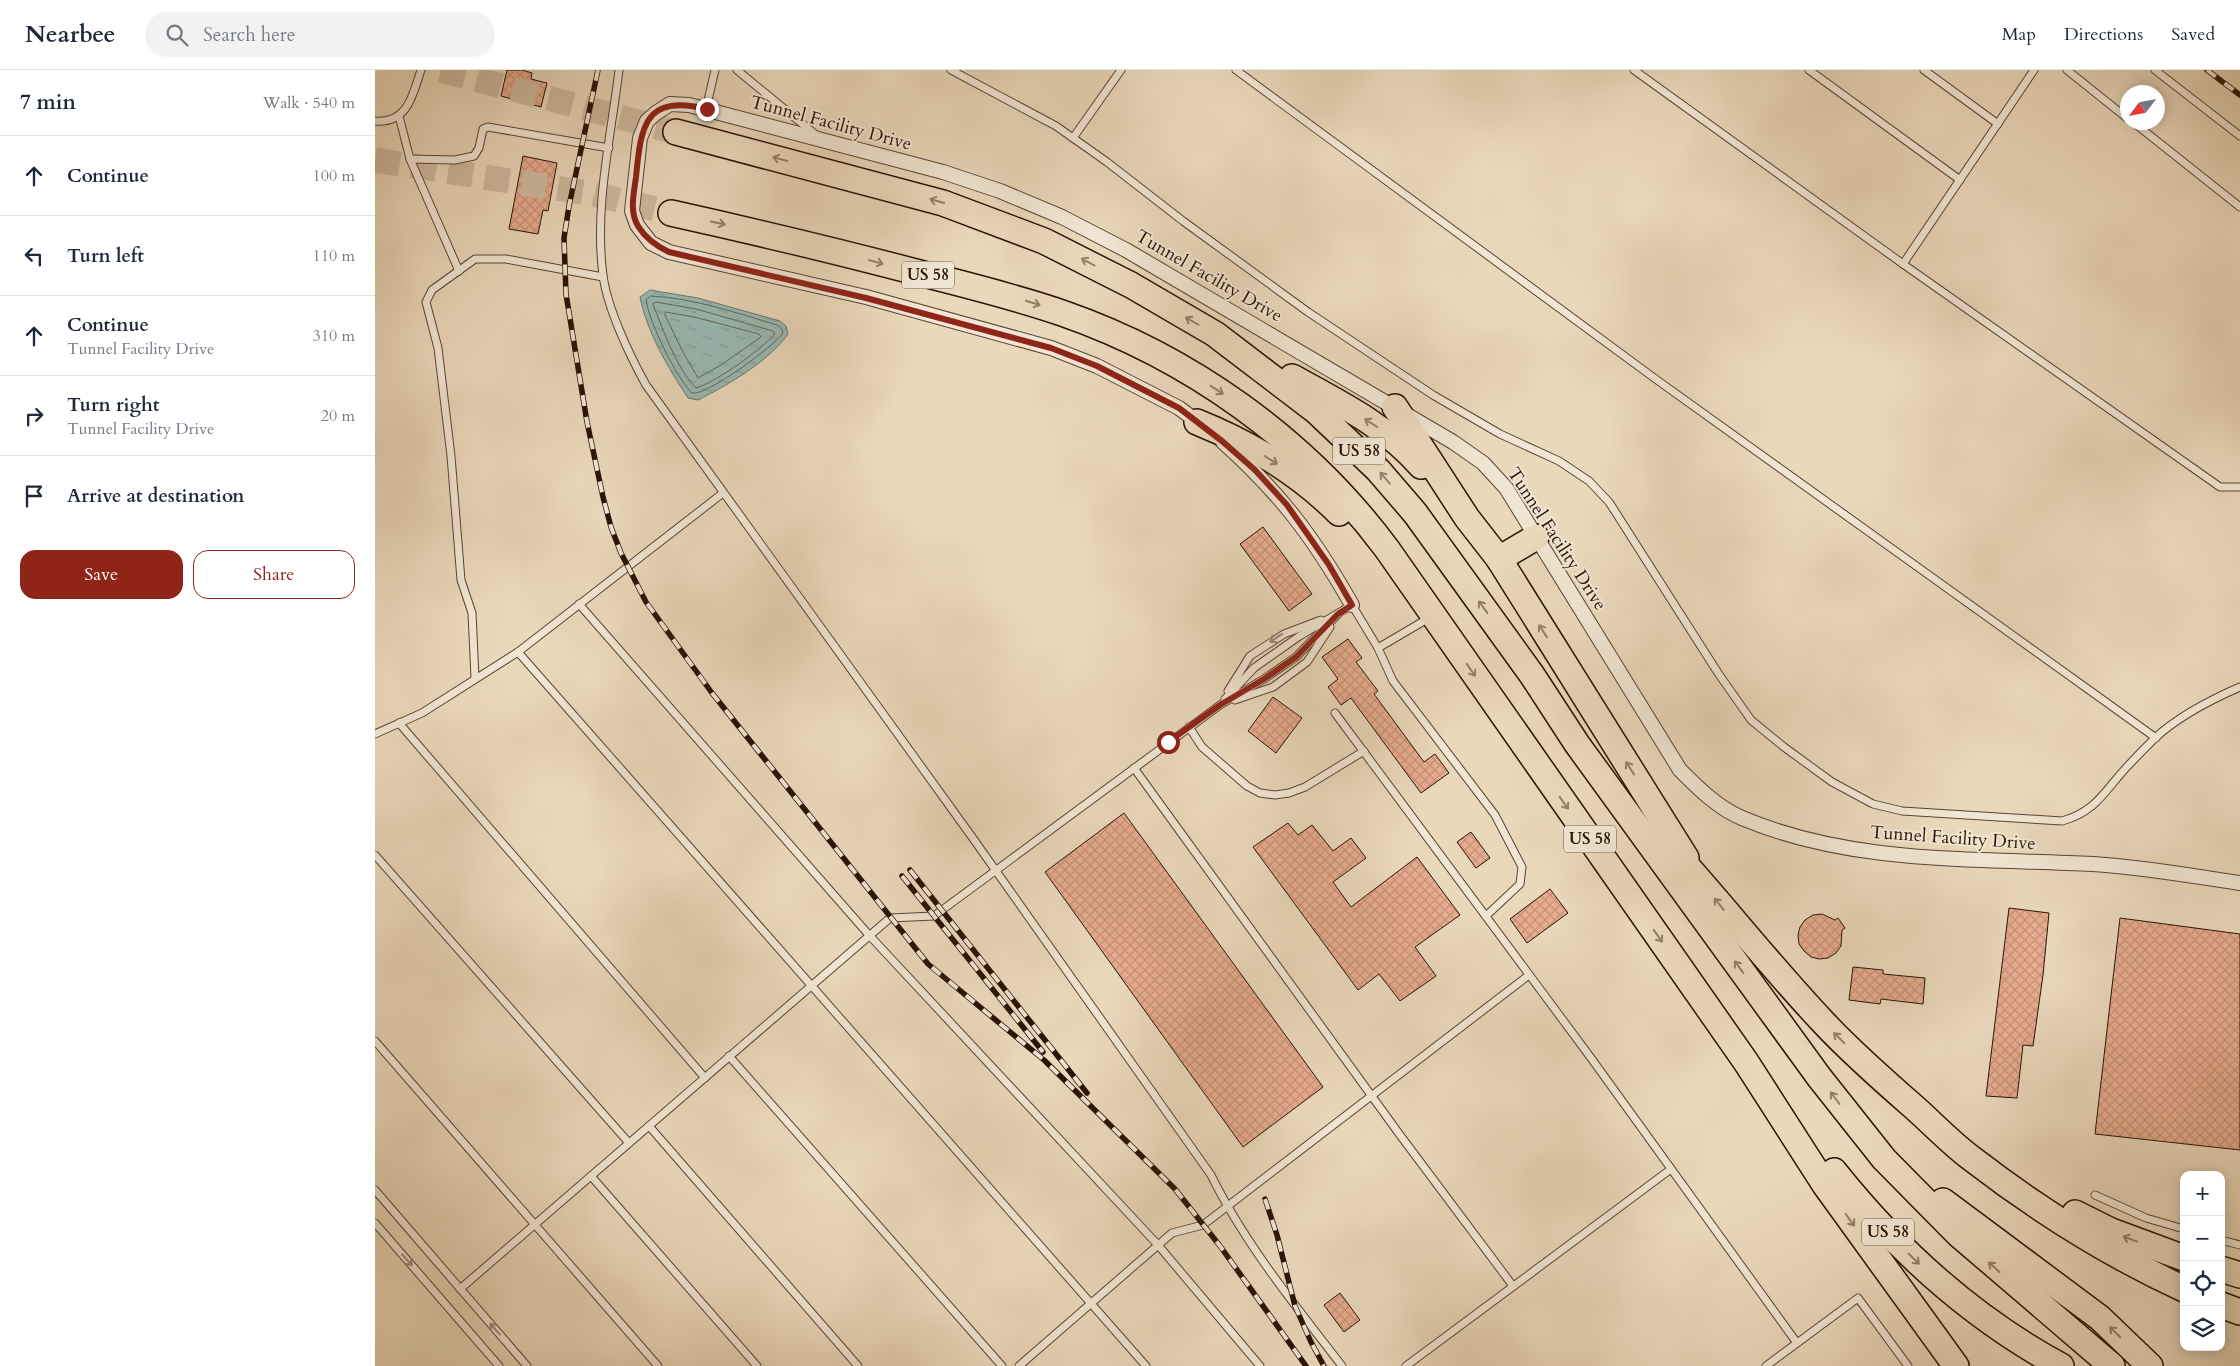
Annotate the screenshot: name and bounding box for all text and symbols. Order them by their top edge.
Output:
search box [145,12,495,57]
text: Nearbee [25,18,115,51]
icon: search [163,21,191,49]
text: Search here [203,22,295,48]
text: Map [2002,22,2036,47]
text: Directions [2064,22,2143,47]
text: Saved [2171,22,2215,47]
north arrow [2120,85,2165,130]
text: 7 min [20,88,76,117]
street label: Tunnel Facility Drive [748,89,914,157]
text: Walk · 540 m [263,92,355,114]
route end [696,98,719,121]
one-way arrow [773,154,789,164]
icon: ahead [20,162,48,190]
text: Continue [67,163,149,189]
text: 100 m [313,165,355,187]
one-way arrow [930,196,946,206]
one-way arrow [710,219,726,229]
street label: Tunnel Facility Drive [1131,224,1287,328]
icon: left [20,242,48,270]
text: Turn left [67,243,144,269]
text: 110 m [313,245,355,267]
one-way arrow [868,257,884,267]
one-way arrow [1081,257,1095,267]
road number: US 58 [902,262,954,288]
one-way arrow [1025,299,1041,309]
text: Continue [67,312,149,338]
one-way arrow [1185,315,1199,325]
icon: ahead [20,322,48,350]
text: 310 m [313,325,355,347]
text: Tunnel Facility Drive [67,338,214,360]
one-way arrow [1209,385,1223,395]
text: Turn right [67,392,159,418]
icon: right [20,402,48,430]
text: 20 m [321,405,355,427]
text: Tunnel Facility Drive [67,418,214,440]
one-way arrow [1364,418,1378,428]
road number: US 58 [1333,438,1385,464]
one-way arrow [1264,455,1278,465]
street label: Tunnel Facility Drive [1501,463,1613,615]
one-way arrow [1380,472,1391,485]
icon: arrive [20,482,48,510]
text: Arrive at destination [67,483,244,509]
button: Save [20,550,183,599]
button: Share [193,550,355,599]
one-way arrow [1478,600,1488,614]
one-way arrow [1538,624,1548,638]
one-way arrow [1270,634,1284,644]
one-way arrow [1466,662,1476,676]
route start [1157,731,1180,754]
one-way arrow [1624,762,1634,776]
one-way arrow [1559,795,1569,809]
street label: Tunnel Facility Drive [1870,820,2036,856]
road number: US 58 [1564,826,1616,852]
one-way arrow [1713,897,1725,910]
one-way arrow [1653,928,1663,942]
one-way arrow [1734,960,1744,974]
one-way arrow [1832,1032,1845,1044]
one-way arrow [1830,1091,1840,1105]
map controls [2180,1171,2225,1351]
button: + [2180,1171,2225,1216]
one-way arrow [1845,1212,1855,1226]
button: − [2180,1216,2225,1261]
road number: US 58 [1862,1218,1914,1246]
one-way arrow [2122,1233,2137,1242]
one-way arrow [401,1253,412,1266]
one-way arrow [1907,1253,1920,1265]
one-way arrow [1988,1261,2001,1272]
button: locate [2180,1261,2225,1306]
button: layers [2180,1306,2225,1351]
one-way arrow [489,1323,501,1336]
one-way arrow [2108,1326,2121,1338]

